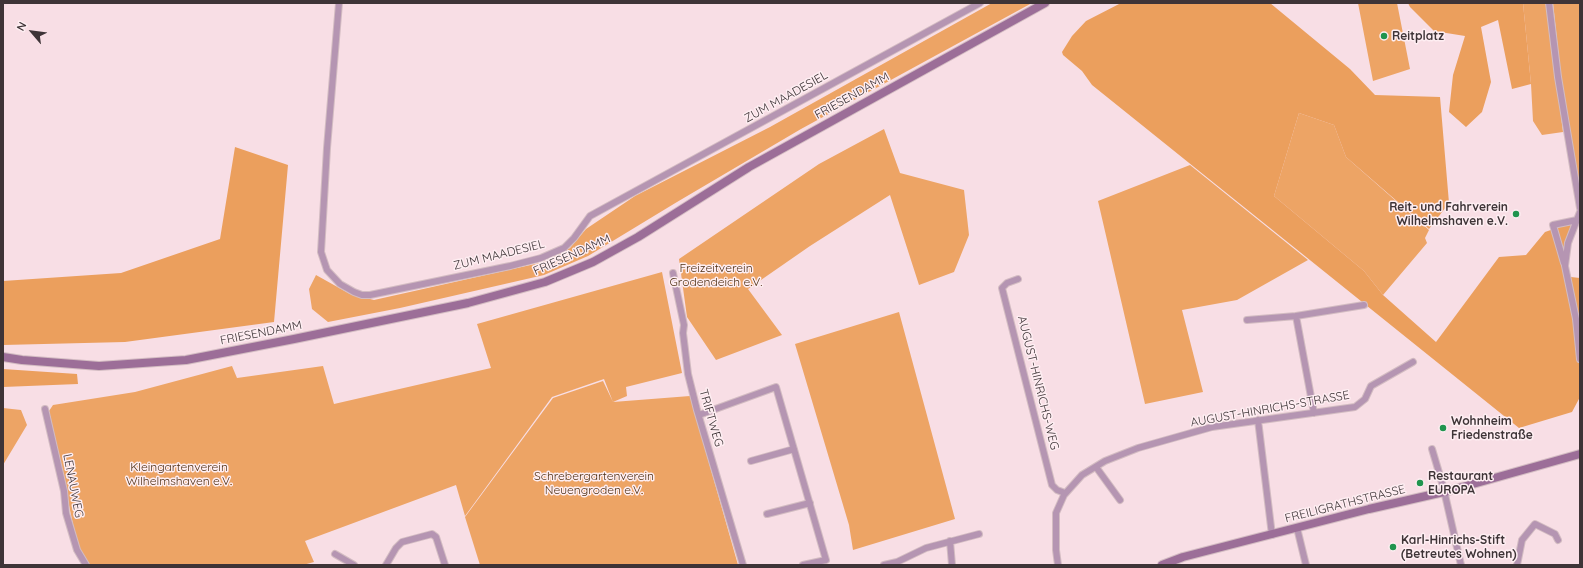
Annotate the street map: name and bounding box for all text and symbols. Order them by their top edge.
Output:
north arrow [12,12,52,52]
text: N [13,20,29,33]
place label: Reitplatz [1392,29,1444,43]
marker: Reitplatz [1379,31,1389,41]
street label: ZUM MAADESIEL [742,68,830,126]
street label: FRIESENDAMM [812,70,892,122]
place label: Reit- und Fahrverein Wilhelmshaven e.V. [1389,200,1508,228]
marker: Reit- und Fahrverein Wilhelmshaven e.V. [1511,209,1521,219]
street label: FRIESENDAMM [531,232,613,278]
street label: ZUM MAADESIEL [452,237,546,273]
park label: Freizeitverein Grodendeich e.V. [670,261,762,289]
street label: AUGUST-HINRICHS-WEG [1014,314,1062,452]
street label: FRIESENDAMM [219,318,303,348]
street label: TRIFTWEG [696,387,726,449]
street label: AUGUST-HINRICHS-STRASSE [1189,388,1351,430]
place label: Wohnheim Friedenstraße [1451,414,1533,442]
marker: Wohnheim Friedenstraße [1438,423,1448,433]
street label: LENAUWEG [60,453,86,519]
park label: Kleingartenverein Wilhelmshaven e.V. [126,460,232,488]
park label: Schrebergartenverein Neuengroden e.V. [534,469,654,497]
place label: Restaurant EUROPA [1428,469,1493,497]
marker: Restaurant EUROPA [1415,478,1425,488]
street label: FREILIGRATHSTRASSE [1283,482,1407,526]
place label: Karl-Hinrichs-Stift (Betreutes Wohnen) [1401,533,1517,561]
marker: Karl-Hinrichs-Stift (Betreutes Wohnen) [1388,542,1398,552]

